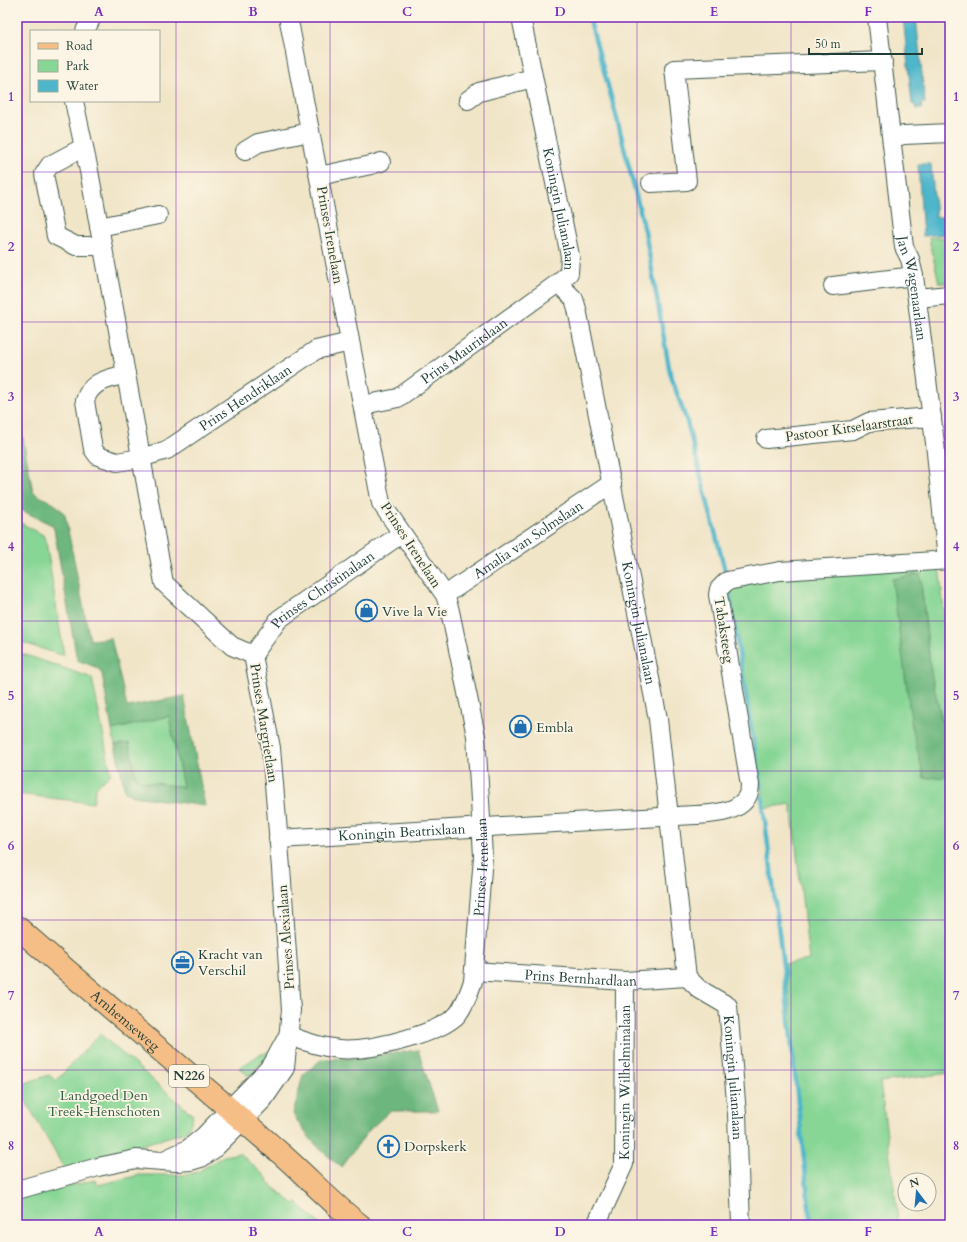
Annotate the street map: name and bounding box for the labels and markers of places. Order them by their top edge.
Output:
shop icon: Vive la Vie [353,598,379,624]
place label: Vive la Vie [382,602,447,621]
shop icon: Embla [507,714,533,740]
place label: Embla [536,718,574,737]
place label: Kracht van Verschil [198,945,263,980]
office icon: Kracht van Verschil [169,949,195,975]
church icon: Dorpskerk [375,1133,401,1159]
place label: Dorpskerk [404,1137,467,1156]

